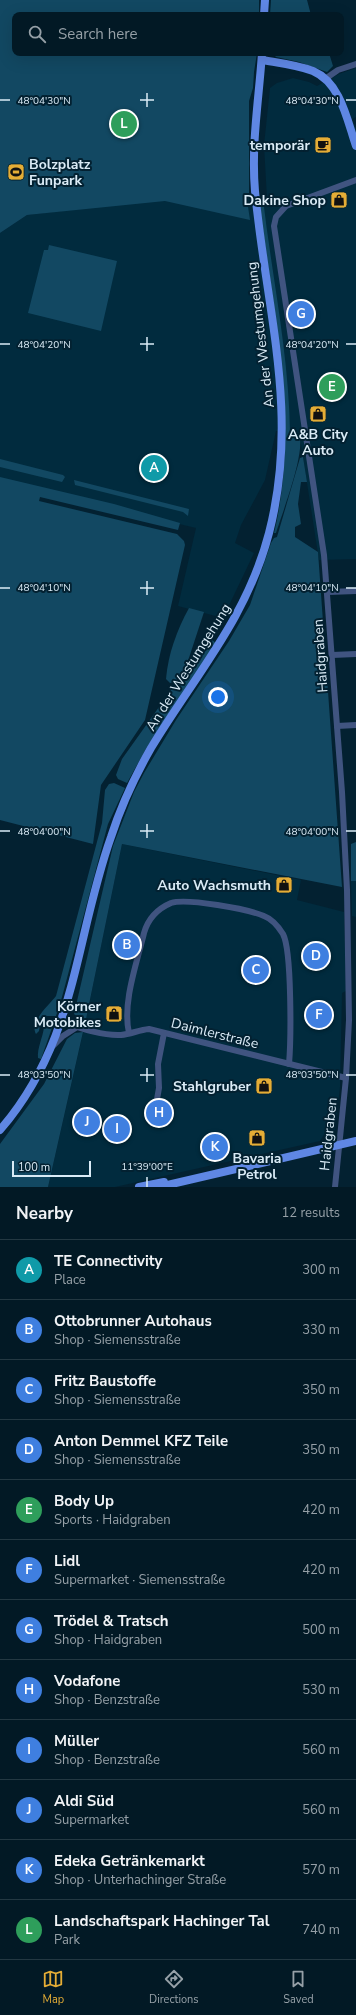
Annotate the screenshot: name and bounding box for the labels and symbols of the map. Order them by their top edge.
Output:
text: 48°04'30"N [17,94,71,108]
text: 48°04'30"N [285,94,339,108]
pin: L [111,109,137,139]
cafe icon: temporär [313,135,333,155]
place label: temporär [250,136,311,155]
place label: Bolzplatz Funpark [29,155,91,190]
sports icon: Bolzplatz Funpark [6,162,26,182]
shop icon: Dakine Shop [329,190,349,210]
place label: Dakine Shop [244,191,326,210]
street label: An der Westumgehung [242,261,279,409]
pin: G [288,299,314,329]
text: 48°04'20"N [17,338,71,352]
text: 48°04'20"N [285,338,339,352]
pin: E [319,372,345,402]
shop icon: A&B City Auto [308,404,328,424]
place label: A&B City Auto [288,425,349,460]
pin: A [141,453,167,483]
text: 48°04'10"N [17,581,71,595]
text: 48°04'10"N [285,581,339,595]
street label: An der Westumgehung [141,600,235,735]
street label: Haidgraben [308,619,333,693]
your location [208,687,228,707]
text: 48°04'00"N [17,825,71,839]
text: 48°04'00"N [285,825,339,839]
shop icon: Auto Wachsmuth [274,875,294,895]
place label: Auto Wachsmuth [157,876,271,895]
pin: B [114,930,140,960]
pin: D [303,941,329,971]
pin: C [243,955,269,985]
place label: Körner Motobikes [34,997,102,1032]
pin: F [306,1000,332,1030]
shop icon: Körner Motobikes [104,1004,124,1024]
street label: Daimlerstraße [169,1013,261,1054]
text: 48°03'50"N [17,1068,71,1082]
text: 48°03'50"N [285,1068,339,1082]
shop icon: Stahlgruber [254,1076,274,1096]
place label: Stahlgruber [173,1077,251,1096]
street label: Haidgraben [315,1096,342,1172]
pin: H [146,1098,172,1128]
pin: J [74,1107,100,1137]
pin: I [104,1114,130,1144]
shop icon: Bavaria Petrol [247,1128,267,1148]
pin: K [202,1132,228,1162]
place label: Bavaria Petrol [233,1149,281,1184]
scale bar [12,1159,91,1178]
text: 11°39'00"E [121,1160,173,1174]

